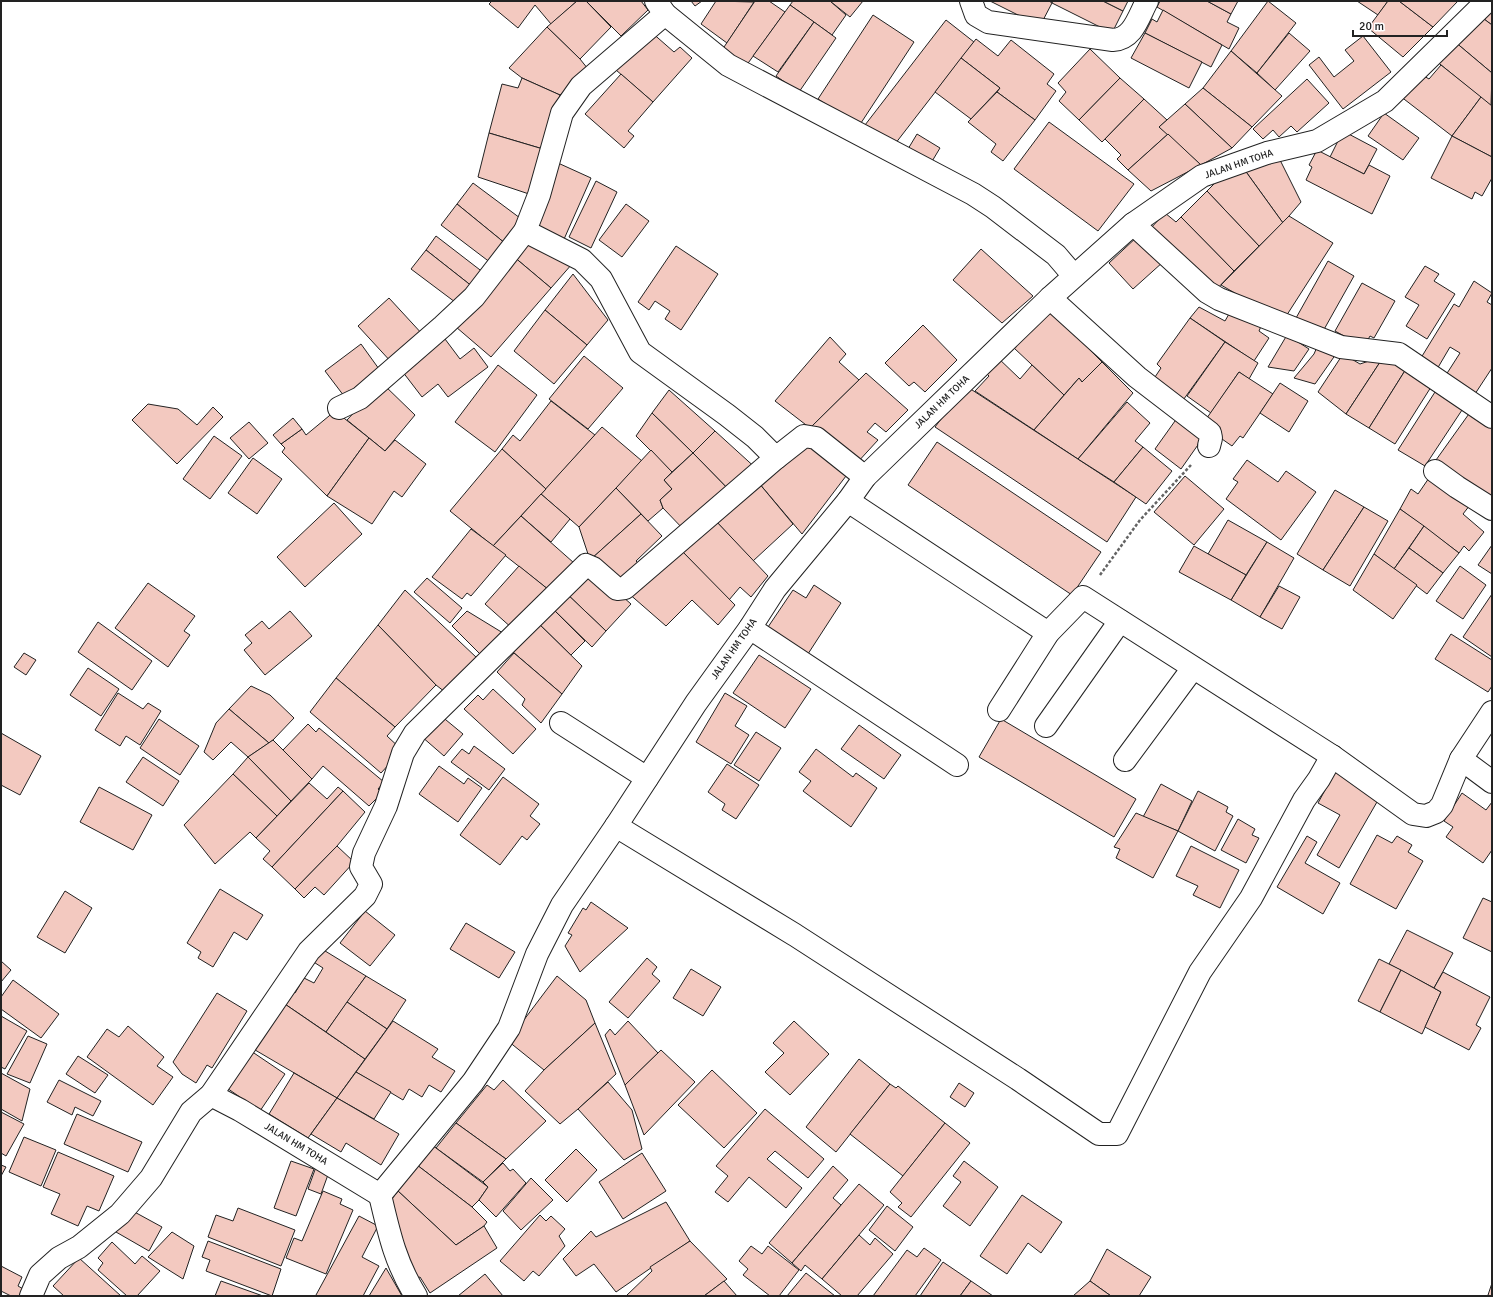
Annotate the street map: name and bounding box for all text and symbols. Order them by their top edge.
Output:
scale bar [1353,12,1447,38]
text: 20 m [1359,19,1384,34]
street label: JALAN HM TOHA [1203,147,1275,181]
street label: JALAN HM TOHA [912,373,972,431]
street label: JALAN HM TOHA [709,616,759,682]
street label: JALAN HM TOHA [262,1120,330,1168]

